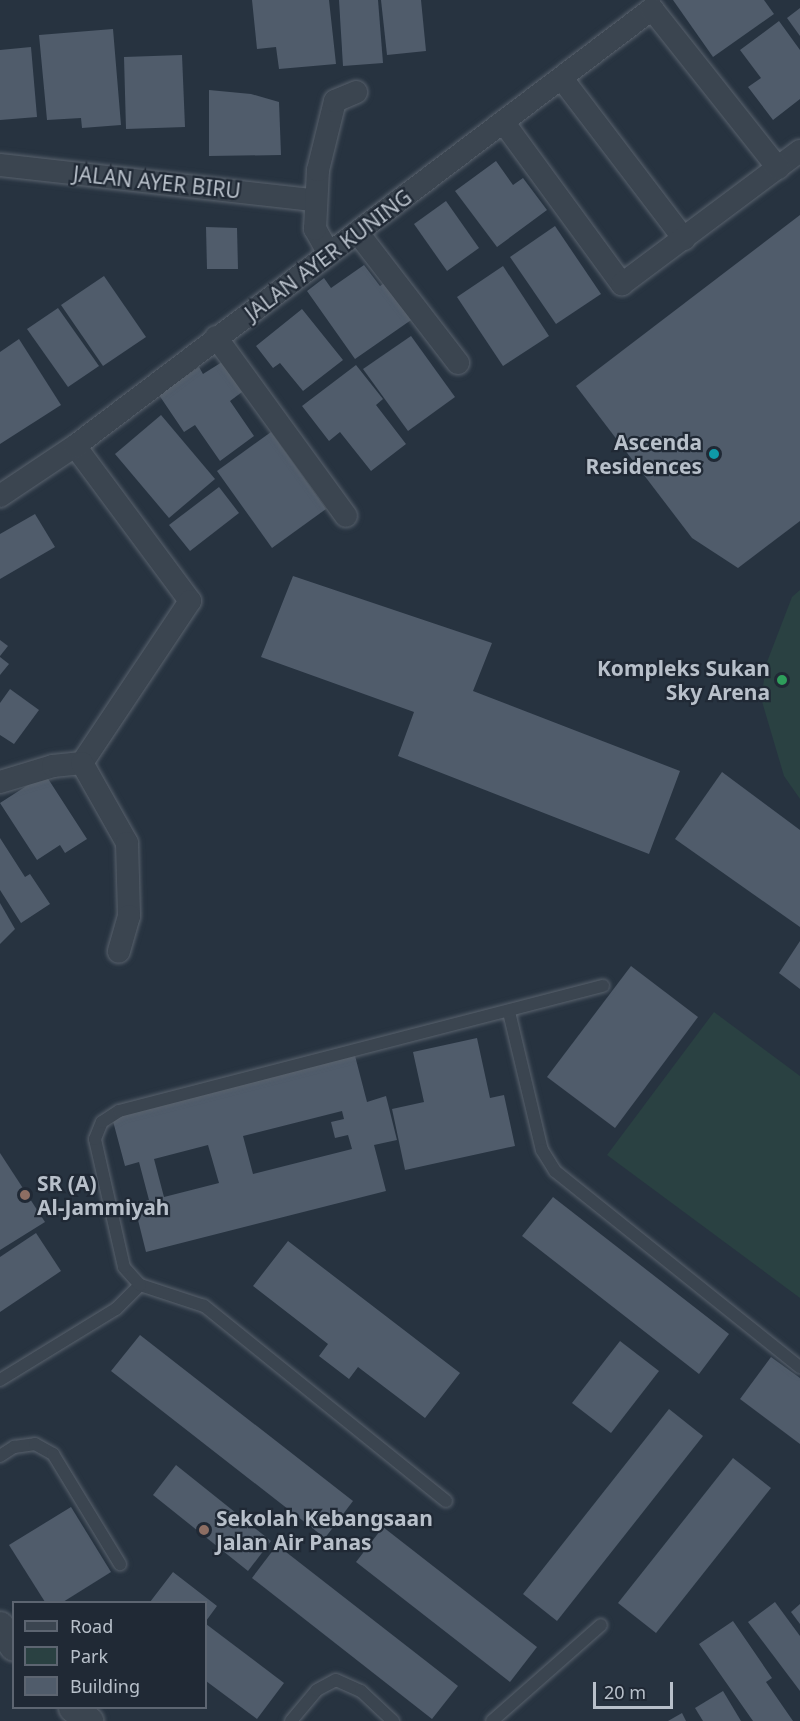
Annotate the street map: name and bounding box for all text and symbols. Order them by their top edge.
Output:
street label: JALAN AYER BIRU [72,161,242,203]
street label: JALAN AYER KUNING [240,184,416,326]
place label: Ascenda Residences [585,429,702,479]
marker: Ascenda Residences [707,447,721,461]
place label: Kompleks Sukan Sky Arena [597,655,770,705]
marker: Kompleks Sukan Sky Arena [775,673,789,687]
place label: SR (A) Al-Jammiyah [37,1170,169,1220]
marker: SR (A) Al-Jammiyah [18,1188,32,1202]
place label: Sekolah Kebangsaan Jalan Air Panas [216,1505,433,1555]
marker: Sekolah Kebangsaan Jalan Air Panas [197,1523,211,1537]
legend [12,1601,207,1709]
text: Road [70,1614,113,1638]
text: Park [70,1644,108,1668]
scale bar [596,1670,676,1708]
text: Building [70,1674,140,1698]
text: 20 m [604,1680,646,1704]

